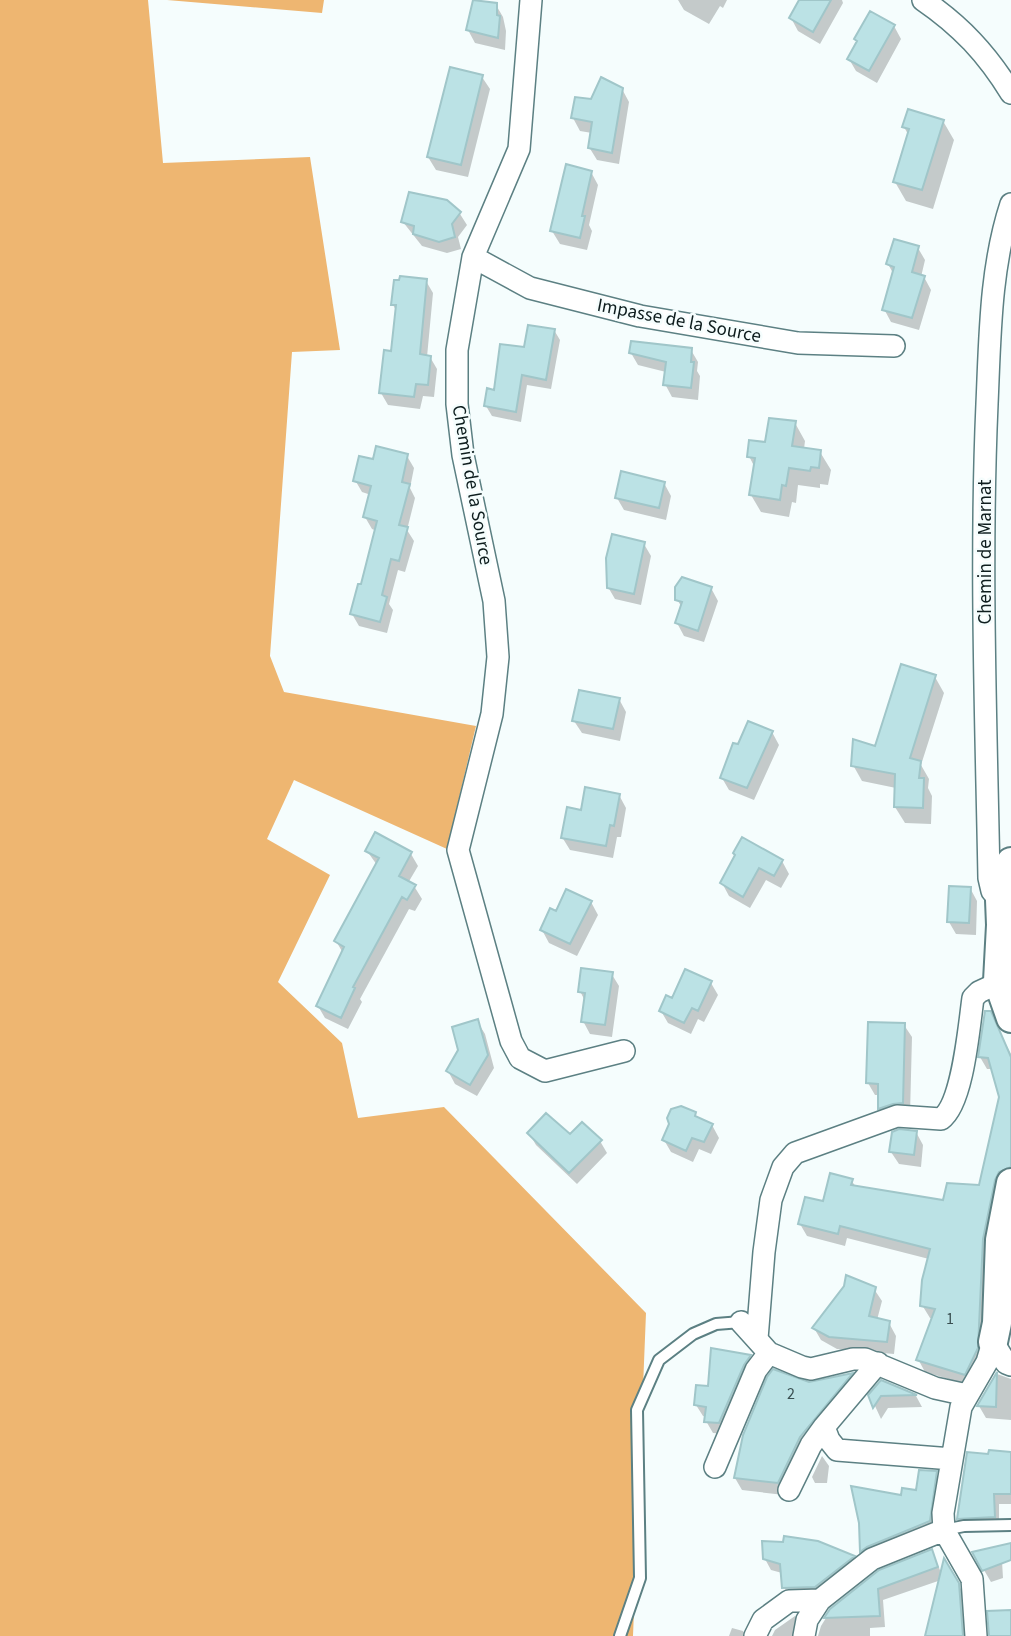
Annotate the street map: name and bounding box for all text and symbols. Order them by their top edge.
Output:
street label: Impasse de la Source [595,292,763,350]
street label: Chemin de la Source [445,403,499,567]
street label: Chemin de Marnat [972,479,999,625]
house number: 1 [946,1308,954,1330]
house number: 2 [787,1383,795,1405]

